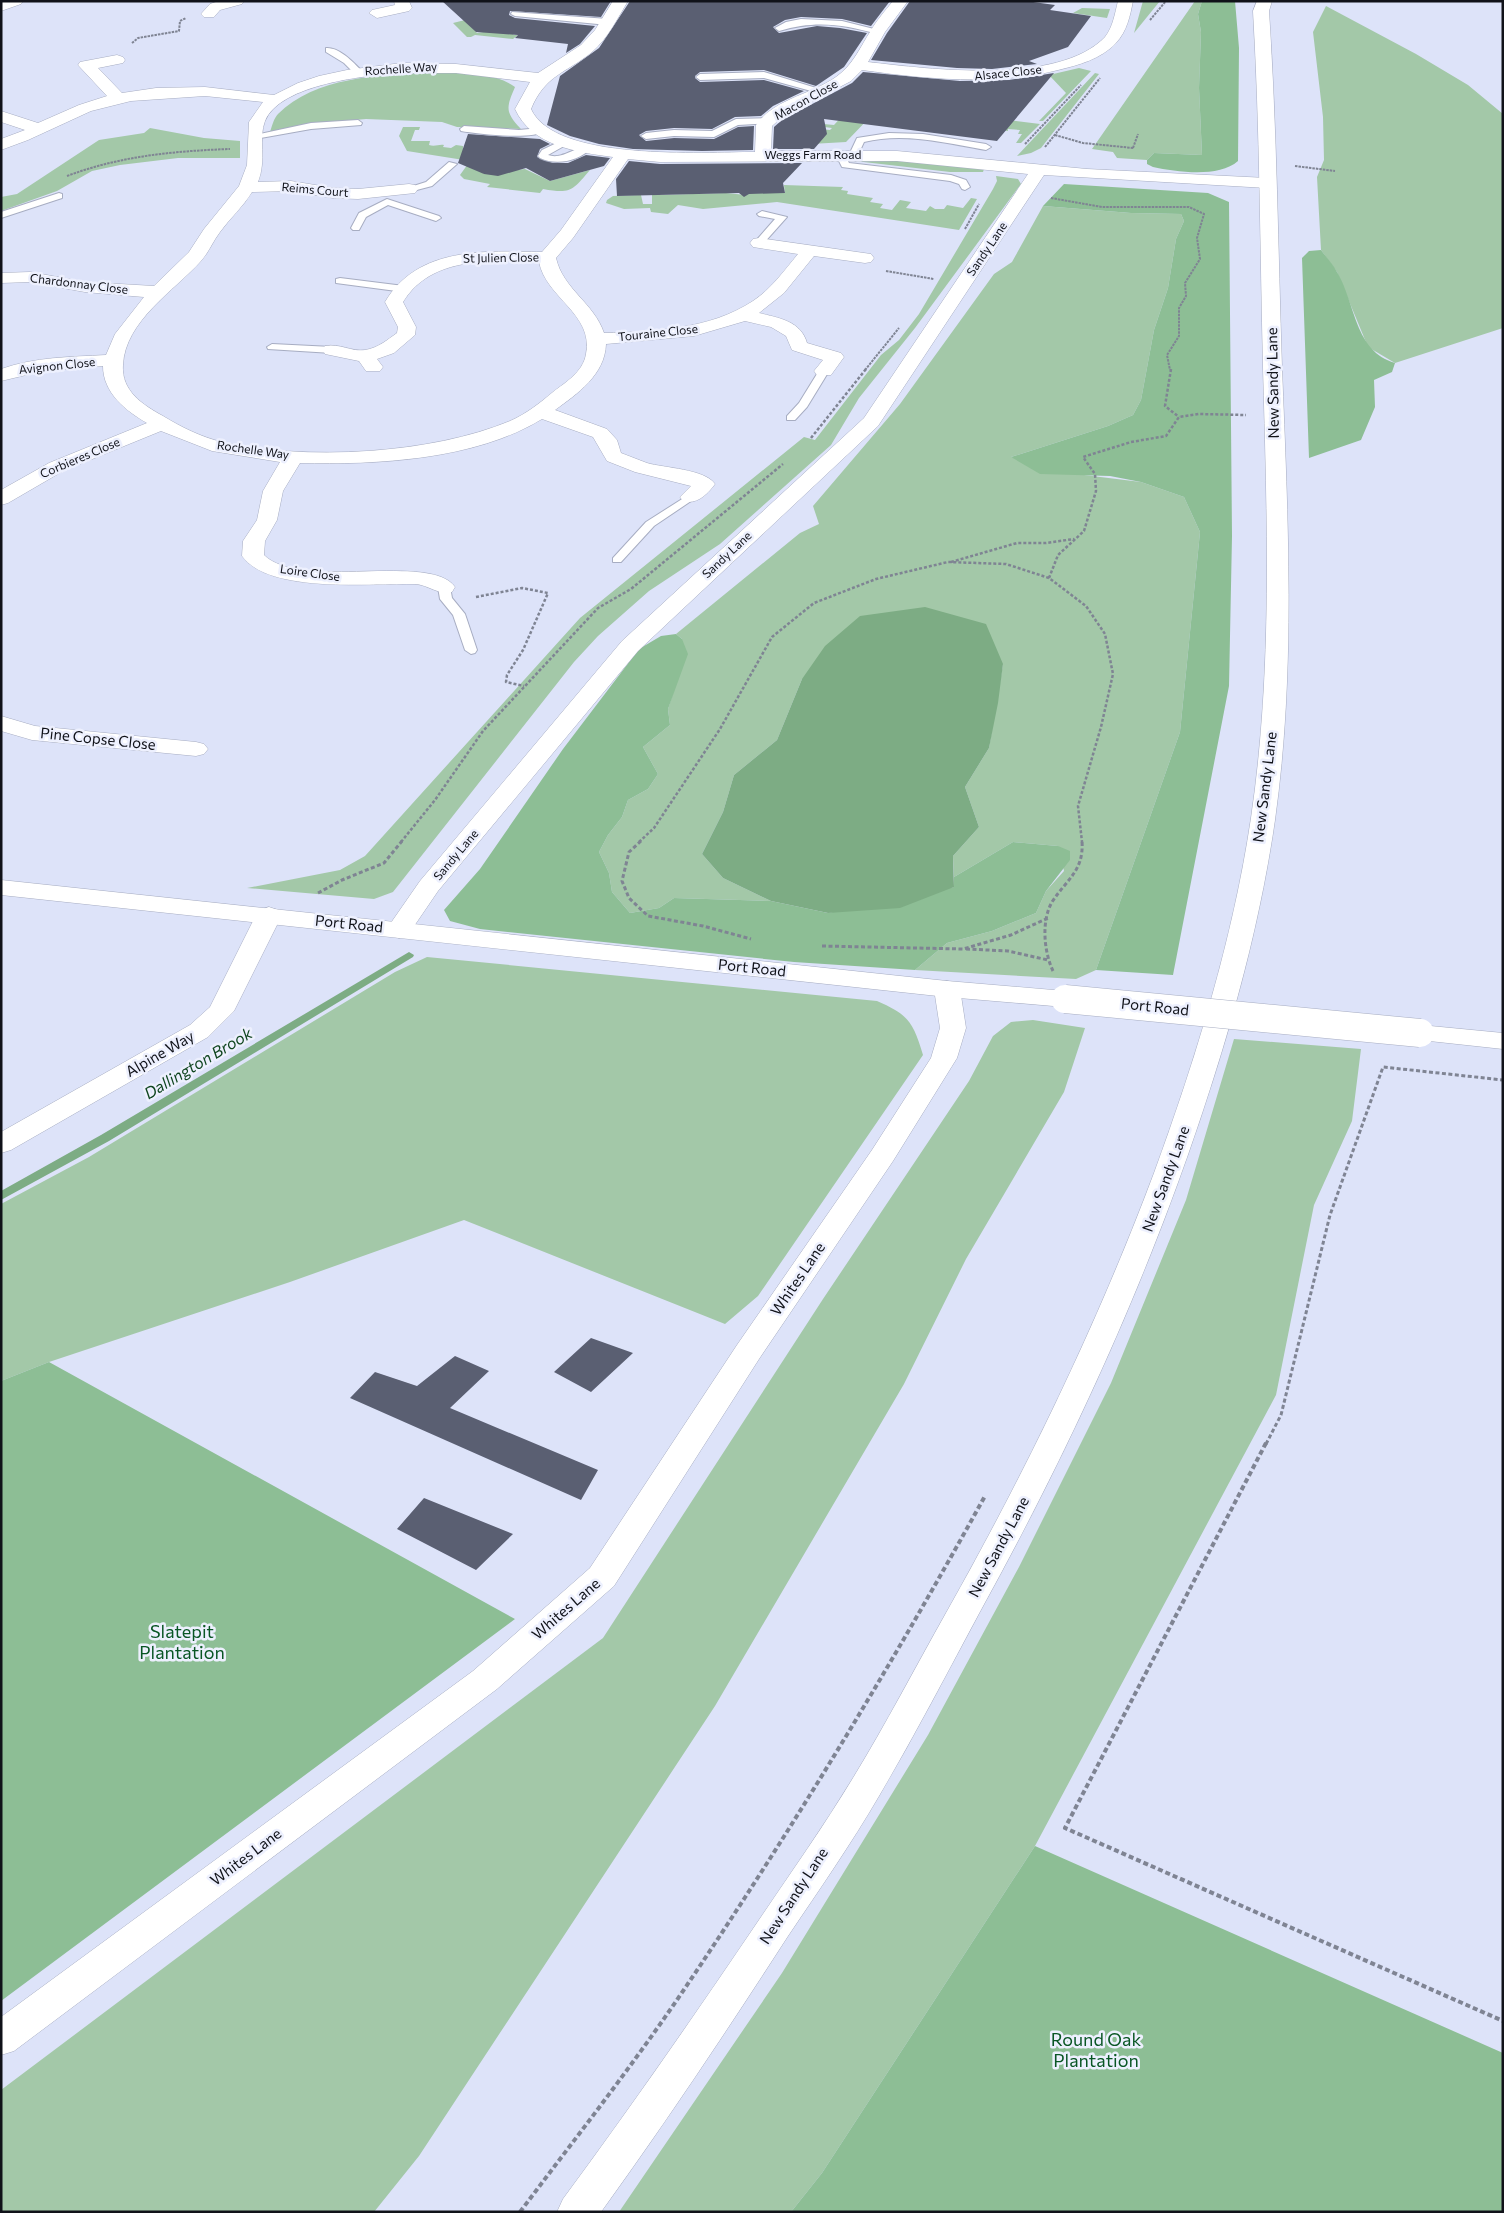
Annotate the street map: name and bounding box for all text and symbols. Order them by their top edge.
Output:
street label: Rochelle Way [364,58,438,78]
street label: Alsace Close [973,62,1042,83]
street label: Macon Close [771,76,840,122]
street label: Weggs Farm Road [765,147,862,161]
street label: Reims Court [281,179,349,199]
street label: Sandy Lane [963,219,1009,278]
street label: St Julien Close [463,249,539,266]
street label: Chardonnay Close [29,270,129,296]
street label: Touraine Close [617,321,699,343]
street label: New Sandy Lane [1262,327,1282,439]
street label: Avignon Close [18,354,96,376]
street label: Corbieres Close [38,434,122,480]
street label: Rochelle Way [216,437,290,461]
street label: Sandy Lane [699,528,754,581]
street label: Loire Close [279,561,341,583]
street label: Pine Copse Close [40,723,157,753]
street label: New Sandy Lane [1248,730,1280,843]
street label: Sandy Lane [430,826,481,883]
street label: Port Road [314,910,384,936]
street label: Port Road [717,954,787,980]
street label: Port Road [1120,993,1190,1019]
water label: Dallington Brook [140,1023,256,1102]
street label: Alpine Way [122,1026,197,1080]
street label: New Sandy Lane [1138,1123,1193,1234]
street label: Whites Lane [766,1238,828,1318]
street label: New Sandy Lane [964,1493,1032,1600]
street label: Whites Lane [528,1574,603,1643]
park label: Slatepit Plantation [139,1620,225,1663]
street label: Whites Lane [206,1824,285,1889]
street label: New Sandy Lane [755,1844,831,1947]
park label: Round Oak Plantation [1051,2028,1141,2071]

